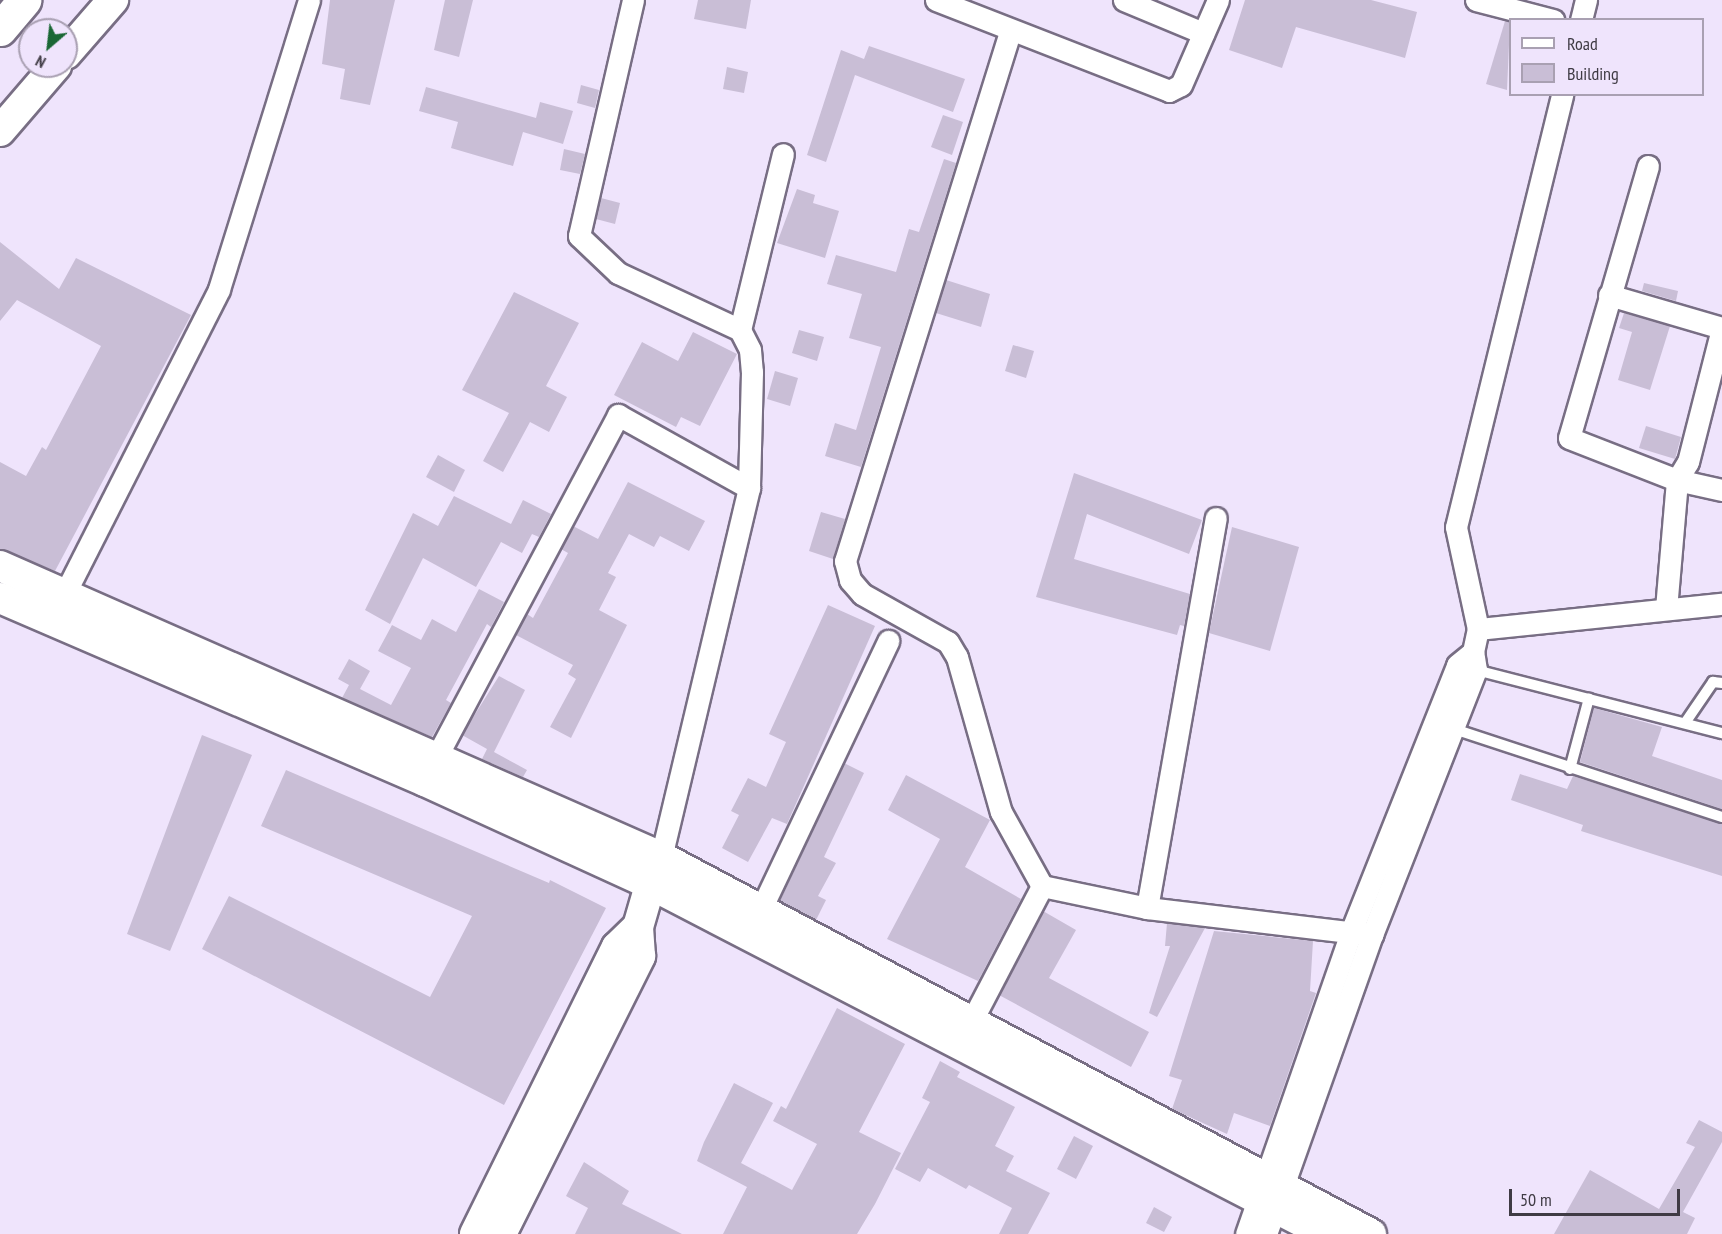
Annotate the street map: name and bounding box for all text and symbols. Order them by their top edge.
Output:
north arrow [18,18,78,78]
legend [1509,18,1704,96]
text: Road [1567,32,1598,55]
text: N [32,51,49,73]
text: Building [1567,62,1619,85]
scale bar [1512,1177,1683,1215]
text: 50 m [1520,1188,1552,1211]

